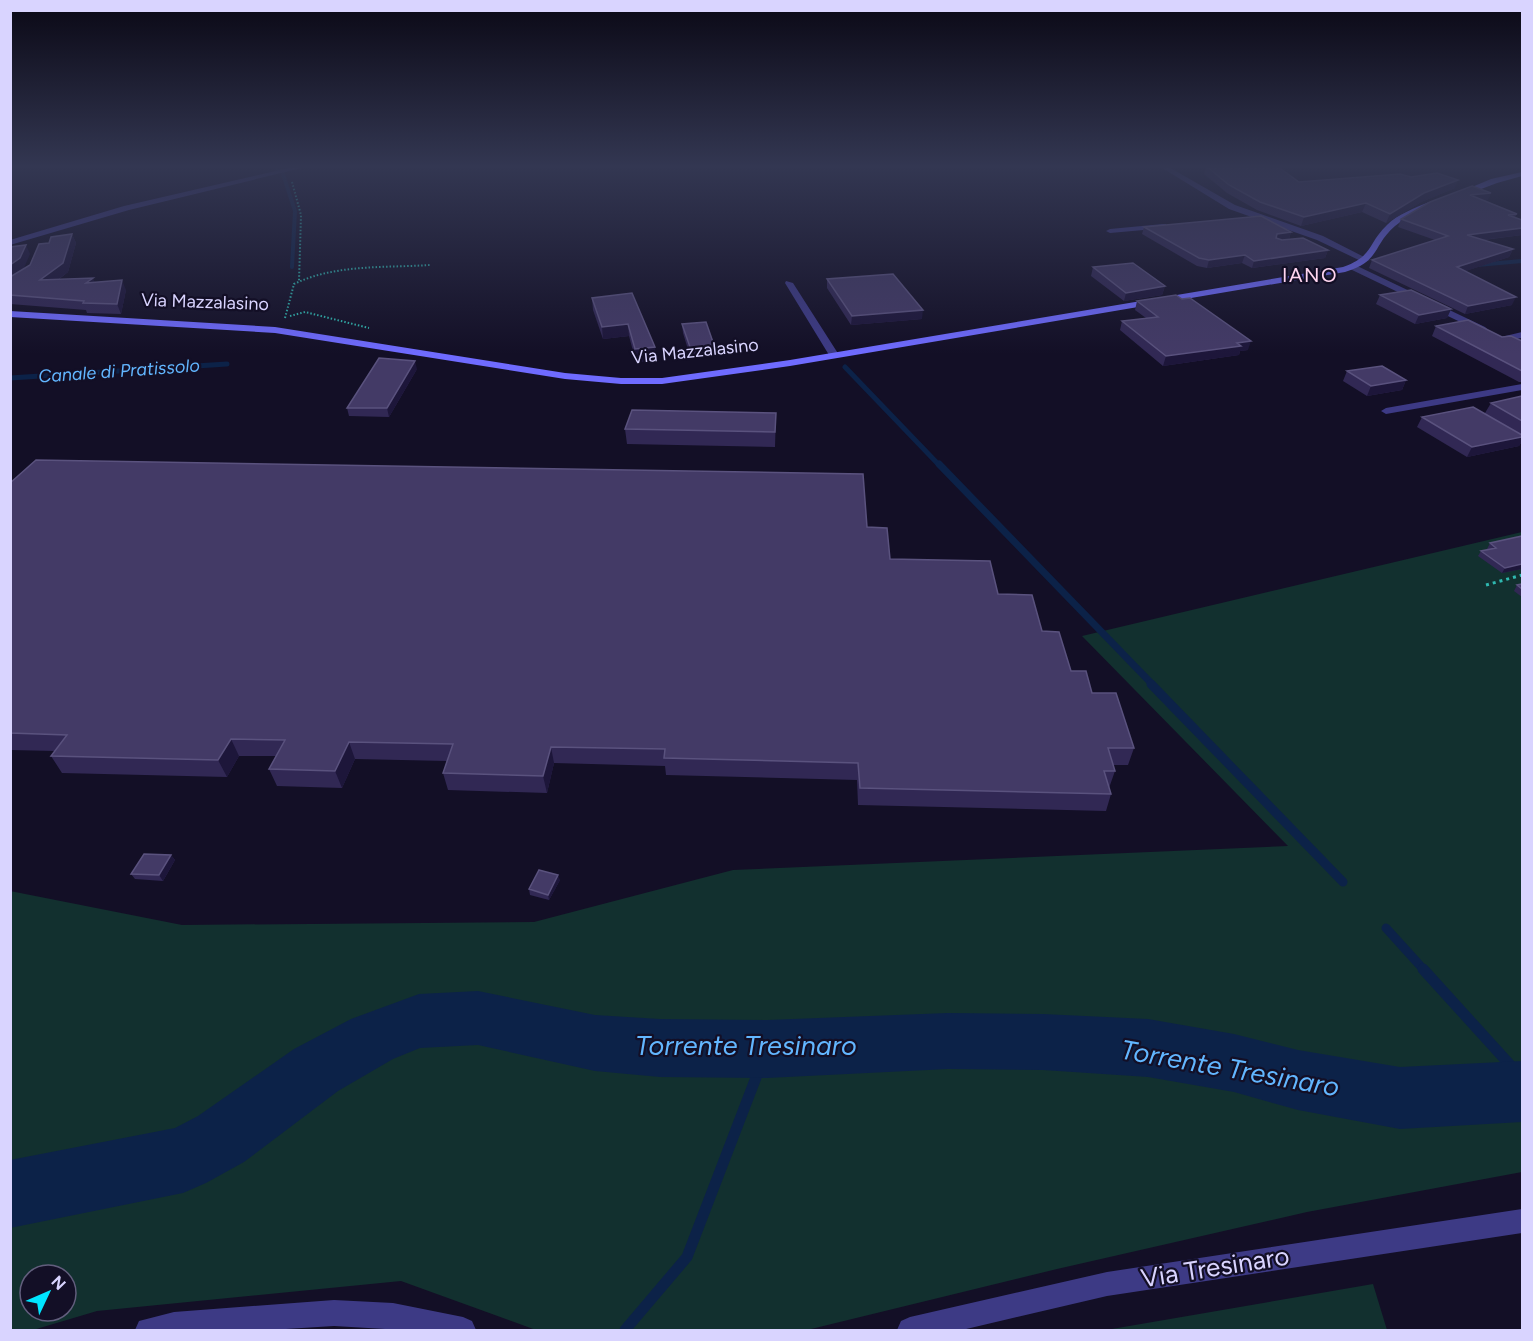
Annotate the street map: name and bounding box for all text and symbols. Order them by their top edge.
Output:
district label: IANO [1282,263,1338,287]
street label: Via Mazzalasino [141,289,269,315]
street label: Via Mazzalasino [630,333,760,369]
water label: Canale di Pratissolo [38,354,200,388]
water label: Torrente Tresinaro [635,1029,857,1062]
water label: Torrente Tresinaro [1118,1033,1342,1103]
street label: Via Tresinaro [1139,1239,1291,1295]
north arrow [18,1263,78,1323]
text: N [47,1272,70,1294]

